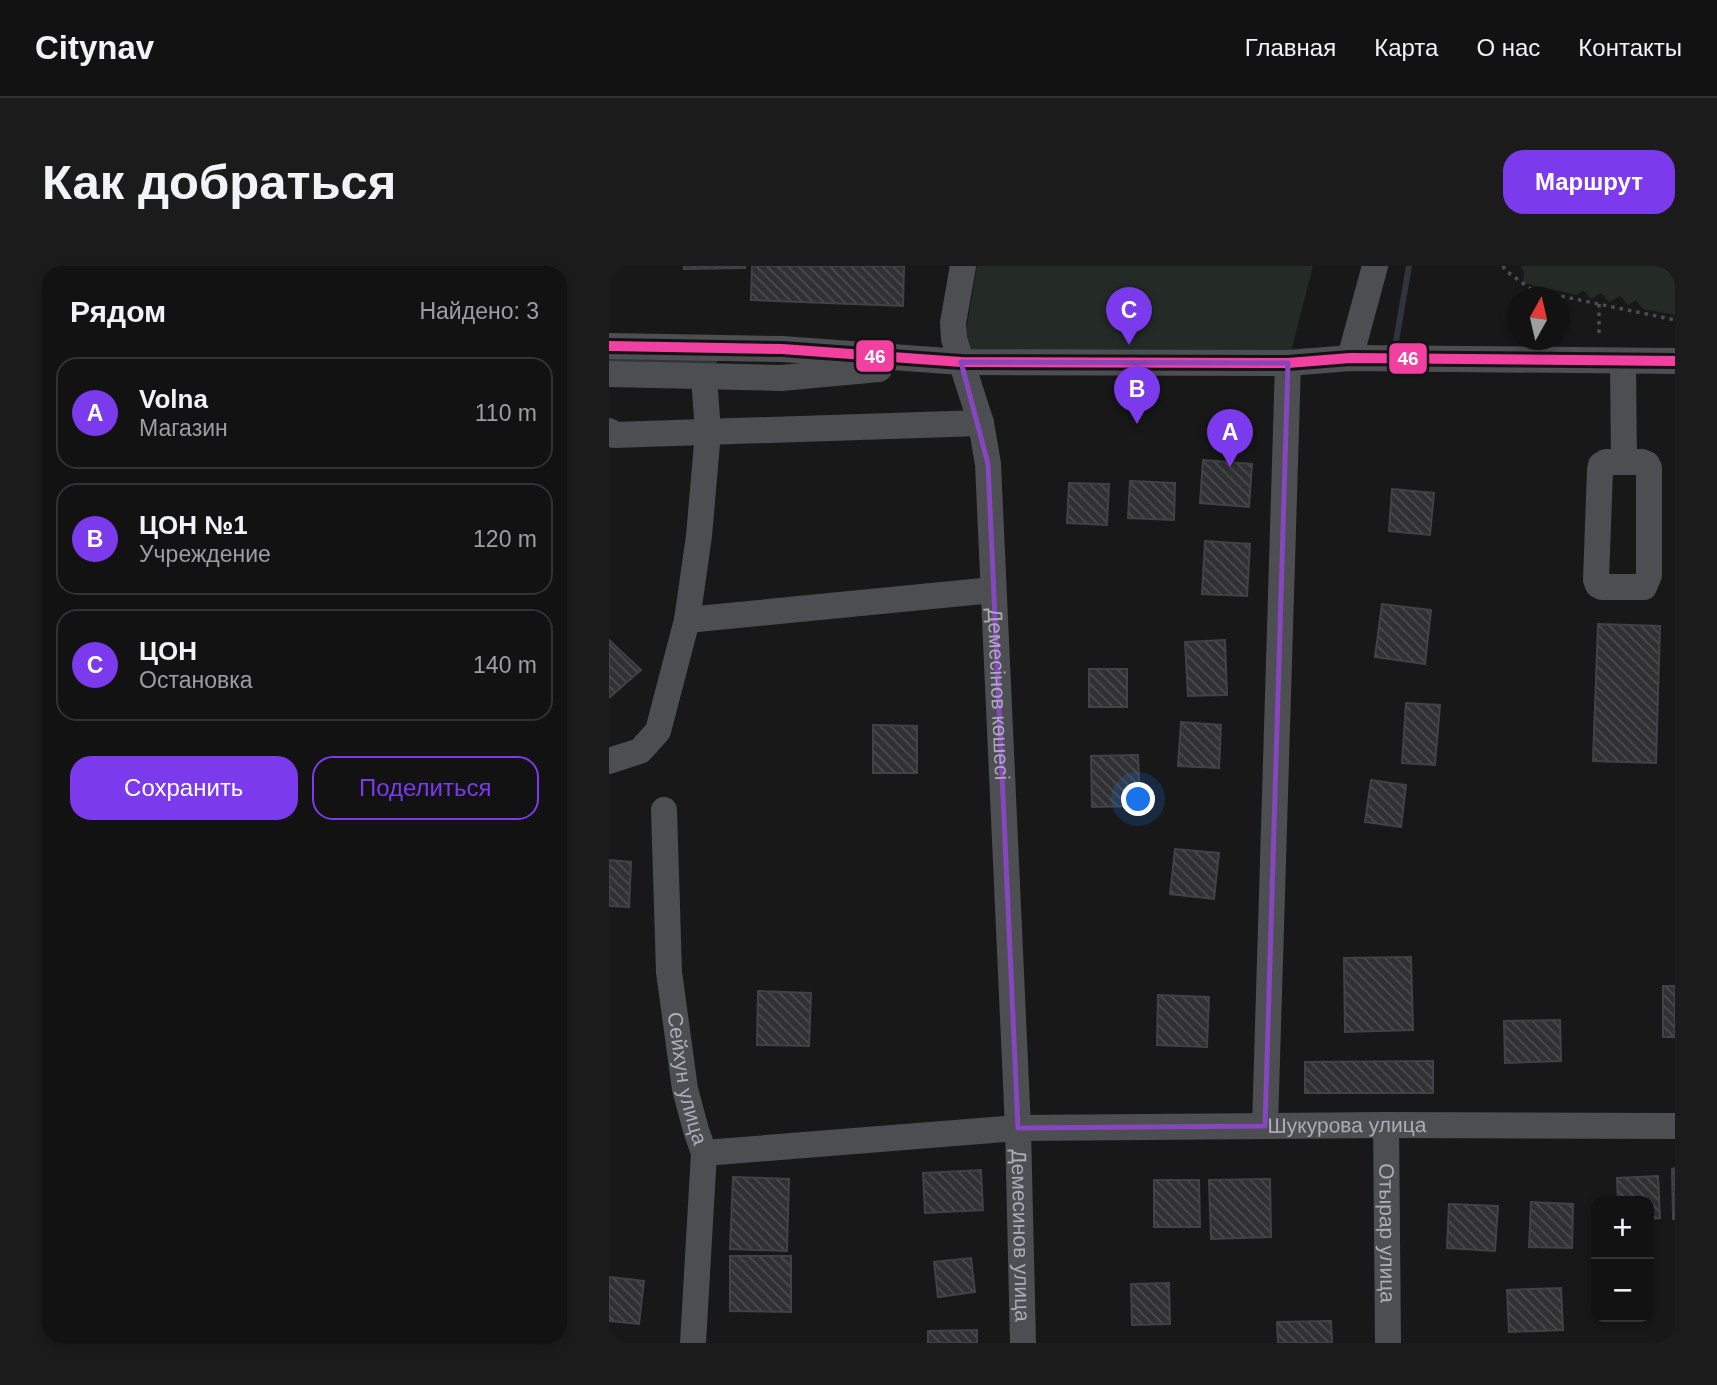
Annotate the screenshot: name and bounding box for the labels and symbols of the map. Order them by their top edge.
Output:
pin: C [1106,287,1152,345]
north arrow [1507,287,1570,350]
line badge: 46 [855,339,895,373]
line badge: 46 [1388,342,1428,375]
text: 46 [864,346,886,367]
text: 46 [1397,348,1419,369]
pin: B [1114,366,1160,424]
pin: A [1207,409,1253,467]
street label: Демесінов көшесі [984,608,1014,781]
your location [1121,782,1155,816]
street label: Сейхун улица [664,1011,712,1148]
street label: Шукурова улица [1267,1113,1427,1137]
street label: Демесинов улица [1008,1149,1035,1322]
street label: Отырар улица [1375,1163,1400,1303]

